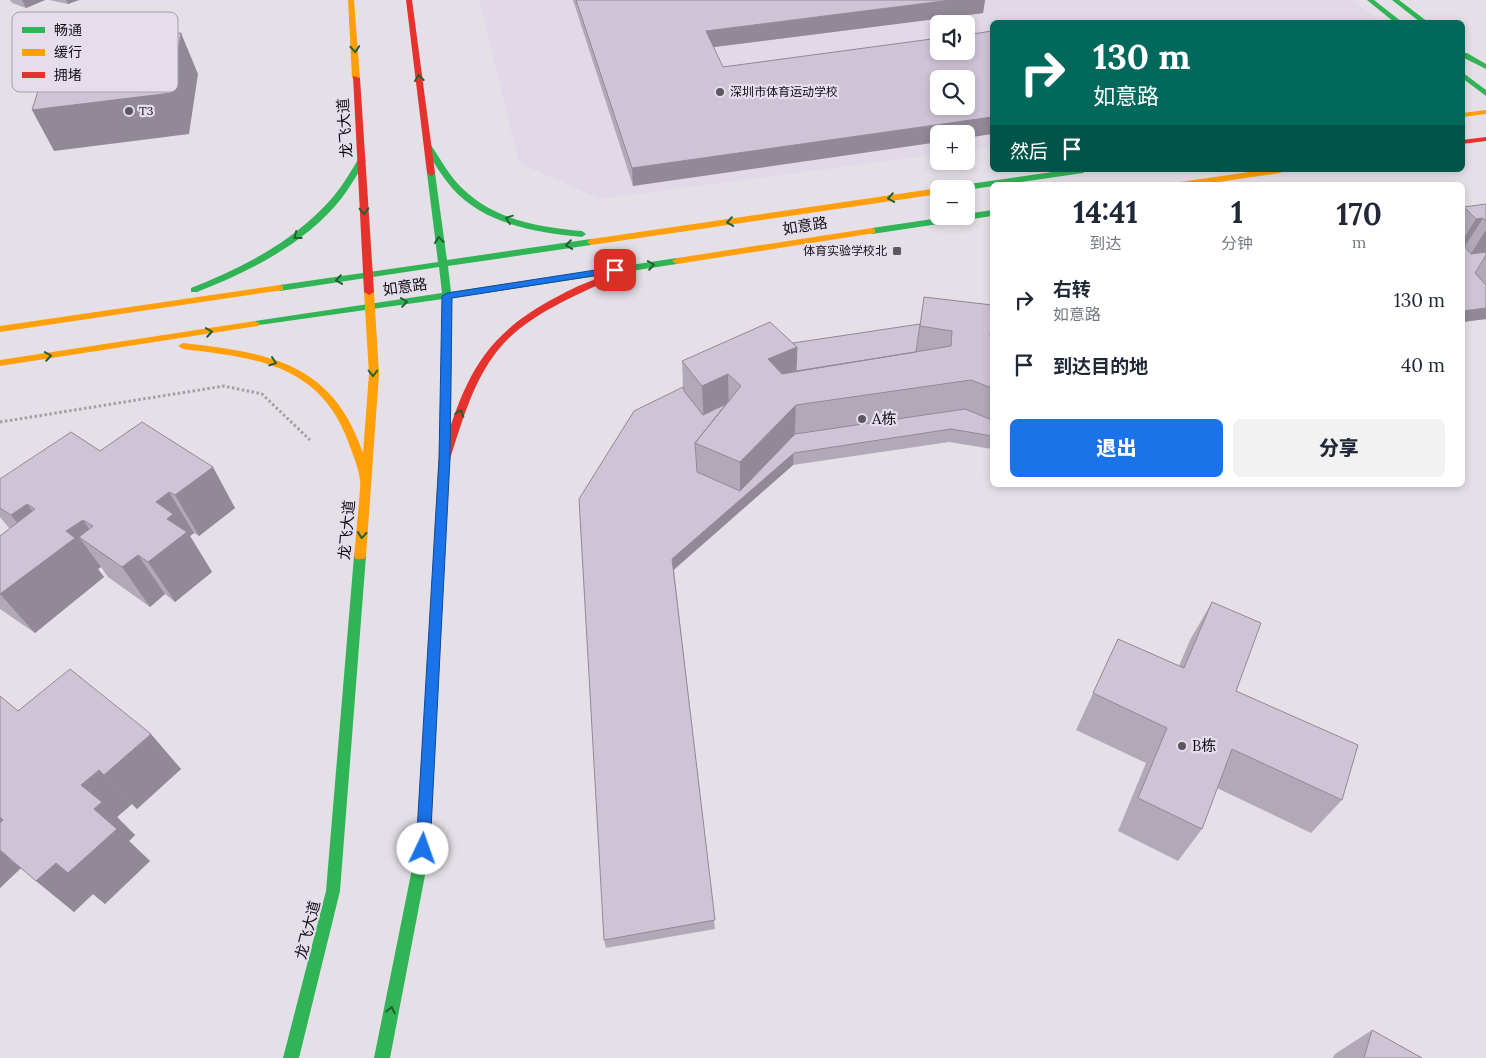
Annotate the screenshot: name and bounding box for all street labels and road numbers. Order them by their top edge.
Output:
street label: 龙飞大道 [333,97,356,159]
street label: 如意路 [781,213,829,238]
street label: 如意路 [381,274,429,299]
street label: 龙飞大道 [334,499,359,561]
street label: 龙飞大道 [291,898,324,961]

